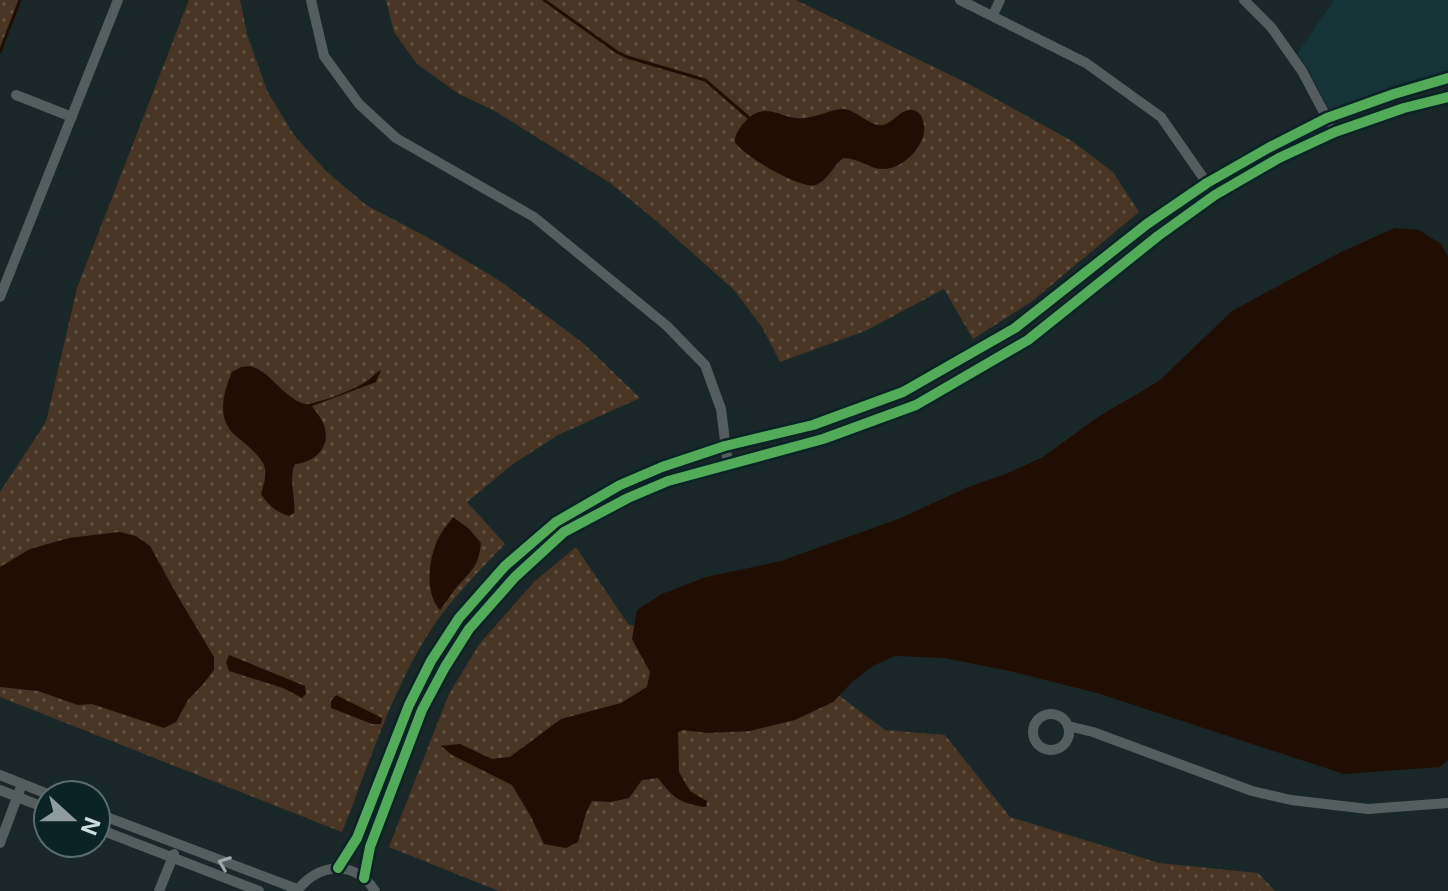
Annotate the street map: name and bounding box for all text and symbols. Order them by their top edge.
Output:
north arrow [32,779,112,859]
text: N [76,814,106,839]
one-way arrow [218,856,232,873]

